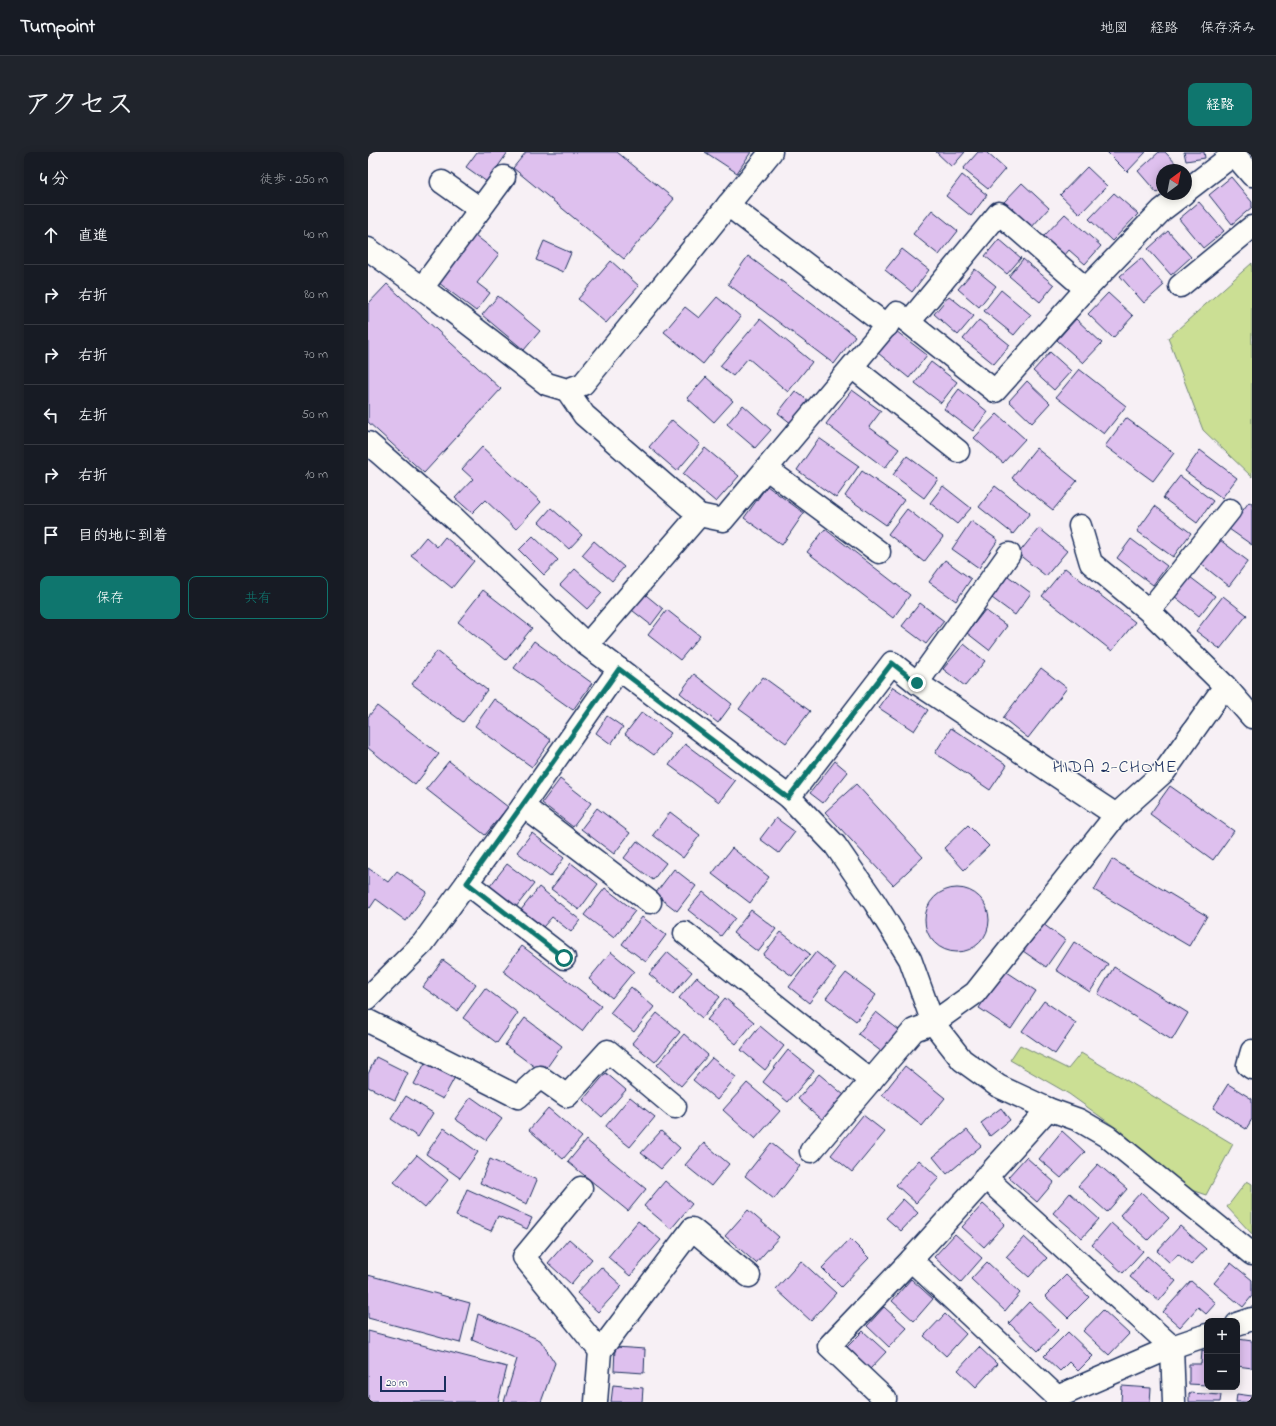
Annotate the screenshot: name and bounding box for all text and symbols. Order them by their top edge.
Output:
text: Turnpoint [20,14,95,41]
text: 地図 [1100,18,1128,39]
text: 経路 [1150,18,1178,39]
text: 保存済み [1200,18,1256,39]
button: 経路 [1188,83,1252,126]
text: アクセス [24,86,134,127]
north arrow [1156,164,1192,200]
text: 4 分 [40,167,68,192]
text: 徒歩 · 250 m [260,170,328,189]
icon: ahead [40,224,62,246]
text: 直進 [78,225,108,247]
text: 40 m [304,225,328,244]
icon: right [40,284,62,306]
text: 右折 [78,285,108,307]
text: 80 m [304,285,328,304]
icon: right [40,344,62,366]
text: 右折 [78,345,108,367]
text: 70 m [304,345,328,364]
icon: left [40,404,62,426]
text: 左折 [78,405,108,427]
text: 50 m [302,405,328,424]
icon: right [40,464,62,486]
text: 右折 [78,465,108,487]
text: 10 m [305,465,328,484]
icon: arrive [40,524,62,546]
text: 目的地に到着 [78,525,168,547]
button: 保存 [40,576,180,619]
button: 共有 [188,576,328,619]
route end [908,674,926,692]
district label: HIDA 2-CHOME [1052,755,1178,781]
route start [555,949,573,967]
map controls [1204,1318,1240,1390]
button: + [1204,1318,1240,1354]
button: − [1204,1354,1240,1390]
scale bar [380,1374,446,1393]
text: 20 m [386,1375,408,1391]

